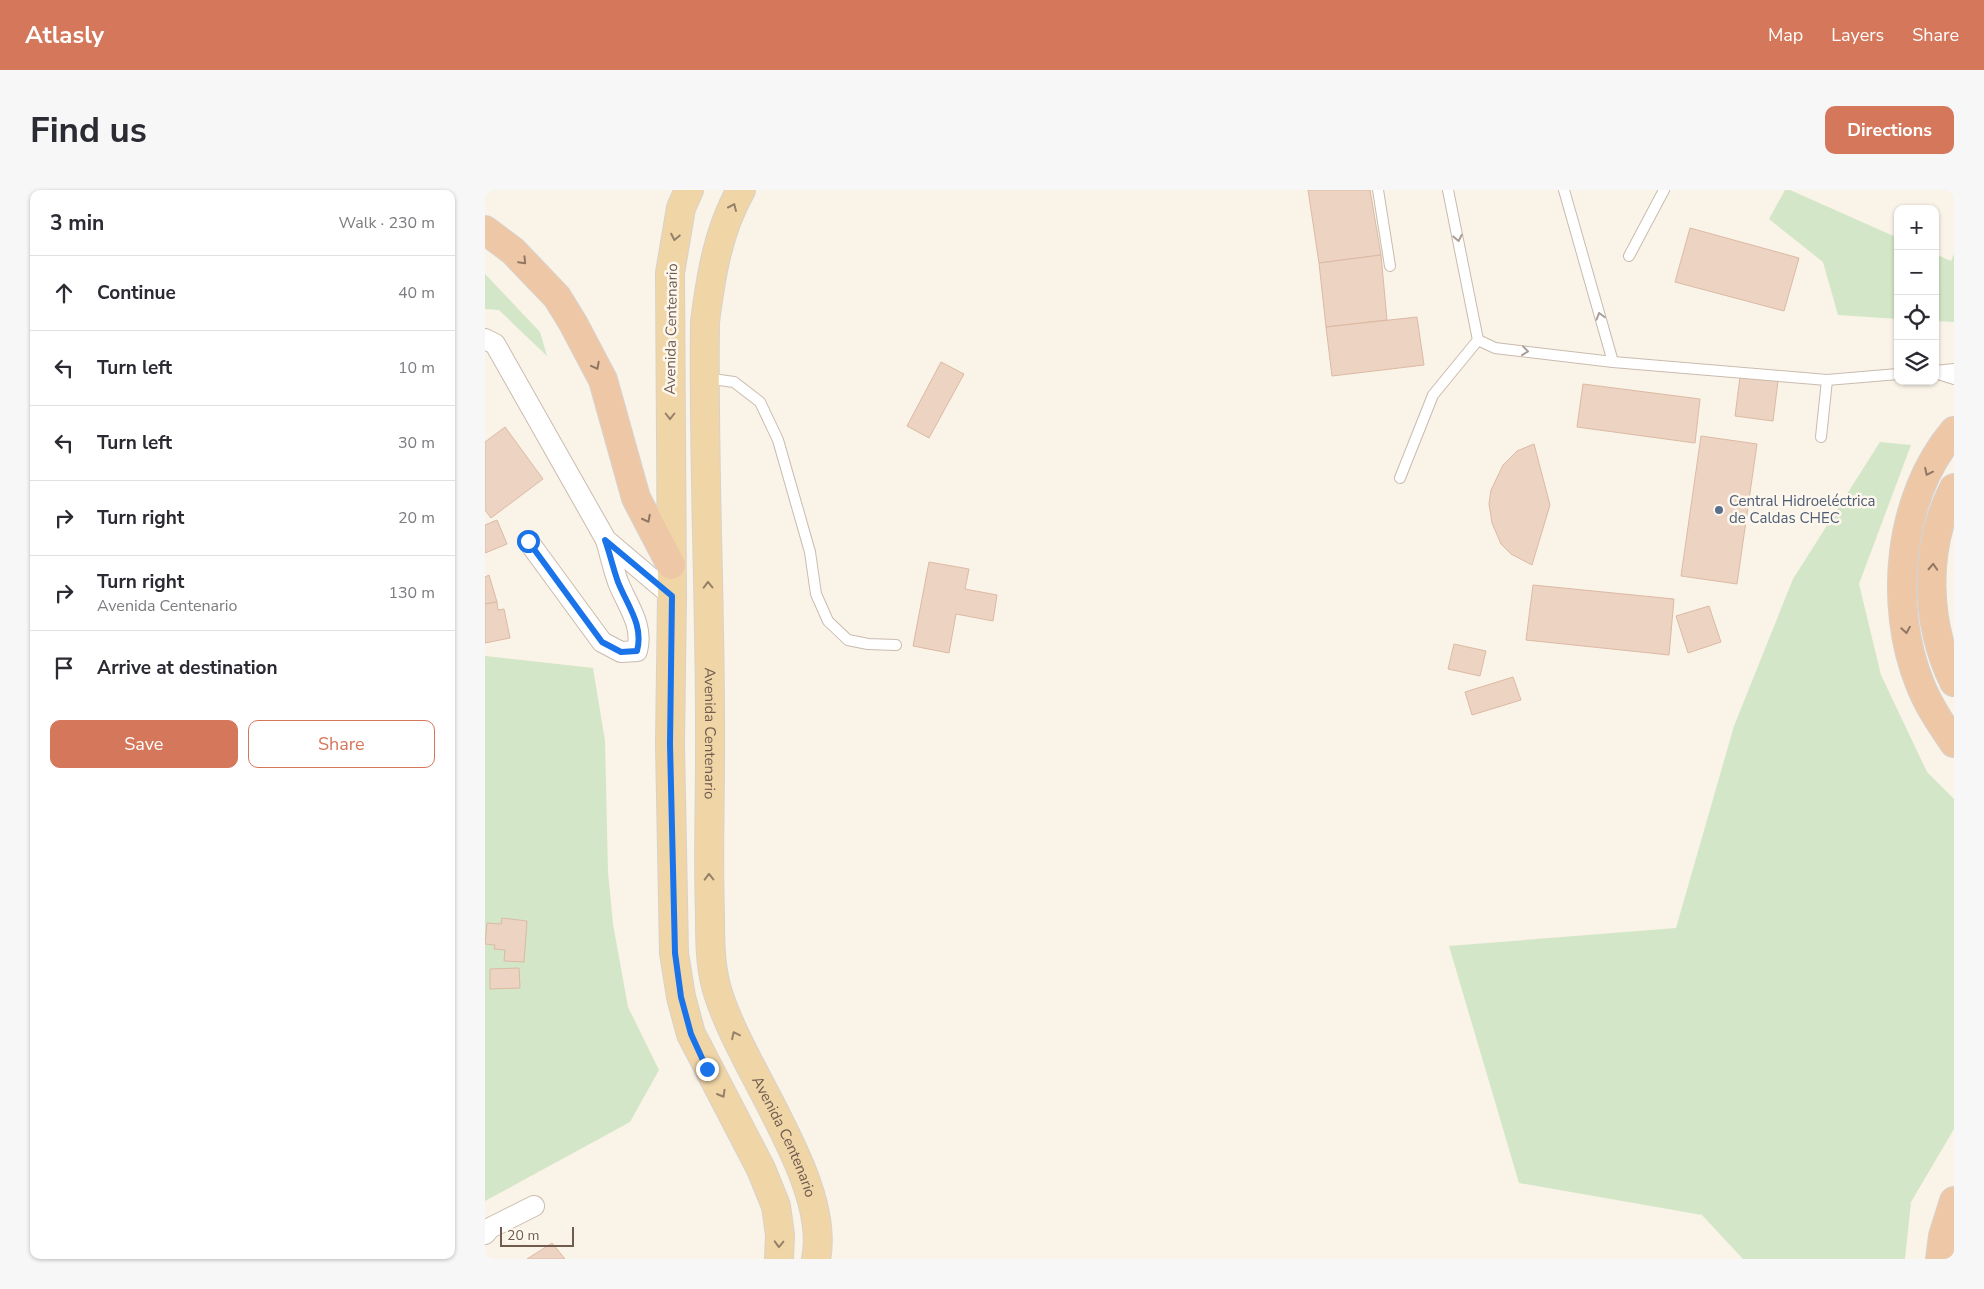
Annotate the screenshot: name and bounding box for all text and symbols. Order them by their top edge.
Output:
text: Atlasly [25,19,104,51]
text: Map [1768,23,1803,47]
text: Layers [1831,23,1884,47]
text: Share [1912,23,1959,47]
button: Directions [1825,106,1954,154]
text: Find us [30,107,147,154]
one-way arrow [727,203,737,212]
map controls [1894,205,1939,385]
button: + [1894,205,1939,250]
text: 3 min [50,209,104,237]
text: Walk · 230 m [339,212,435,234]
one-way arrow [670,232,681,241]
one-way arrow [1452,233,1462,242]
button: − [1894,250,1939,295]
one-way arrow [517,256,526,265]
street label: Avenida Centenario [660,263,682,395]
icon: ahead [50,279,78,307]
text: Continue [97,280,176,306]
text: 40 m [398,282,435,304]
button: locate [1894,295,1939,340]
one-way arrow [1595,312,1605,320]
button: layers [1894,340,1939,385]
one-way arrow [1521,345,1529,356]
icon: left [50,354,78,382]
text: Turn left [97,355,172,381]
text: 10 m [398,357,435,379]
one-way arrow [590,361,600,370]
one-way arrow [665,412,675,420]
icon: left [50,429,78,457]
text: Turn left [97,430,172,456]
text: 30 m [398,432,435,454]
one-way arrow [1924,467,1934,476]
place label: Central Hidroeléctrica de Caldas CHEC [1729,491,1875,528]
icon: right [50,504,78,532]
marker: Central Hidroeléctrica de Caldas CHEC [1713,504,1725,516]
text: Turn right [97,505,184,531]
text: 20 m [398,507,435,529]
one-way arrow [641,514,651,523]
route start [517,530,540,553]
one-way arrow [1928,562,1939,570]
text: Turn right [97,569,184,595]
icon: right [50,579,78,607]
one-way arrow [703,580,713,588]
text: 130 m [388,582,435,604]
text: Avenida Centenario [97,595,237,617]
one-way arrow [1901,626,1911,635]
icon: arrive [50,654,78,682]
text: Arrive at destination [97,655,278,681]
street label: Avenida Centenario [700,667,720,799]
button: Save [50,720,238,768]
button: Share [248,720,435,768]
one-way arrow [703,873,714,881]
one-way arrow [731,1031,742,1040]
route end [696,1058,719,1081]
street label: Avenida Centenario [747,1073,820,1200]
one-way arrow [716,1089,726,1098]
scale bar [500,1224,574,1247]
text: 20 m [507,1226,539,1245]
one-way arrow [774,1240,785,1248]

